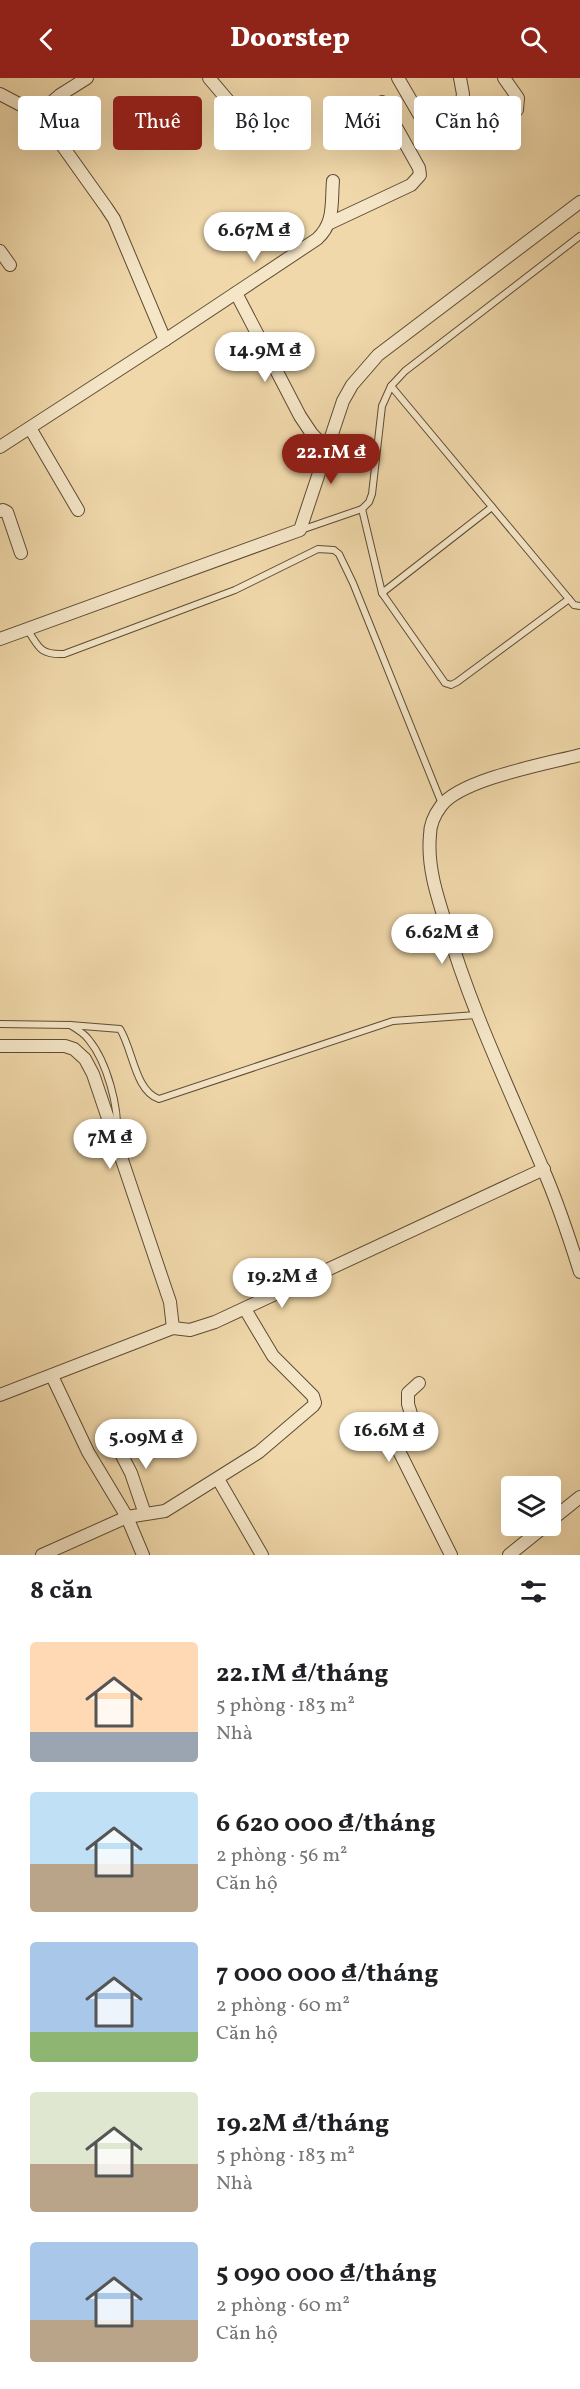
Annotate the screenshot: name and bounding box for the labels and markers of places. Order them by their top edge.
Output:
pin: 6.67M ₫ [199,212,309,263]
pin: 14.9M ₫ [210,332,320,383]
pin: 22.1M ₫ [276,434,386,485]
pin: 6.62M ₫ [387,914,497,965]
pin: 7M ₫ [74,1119,146,1170]
pin: 19.2M ₫ [227,1258,337,1309]
pin: 16.6M ₫ [334,1412,444,1463]
pin: 5.09M ₫ [91,1419,201,1470]

